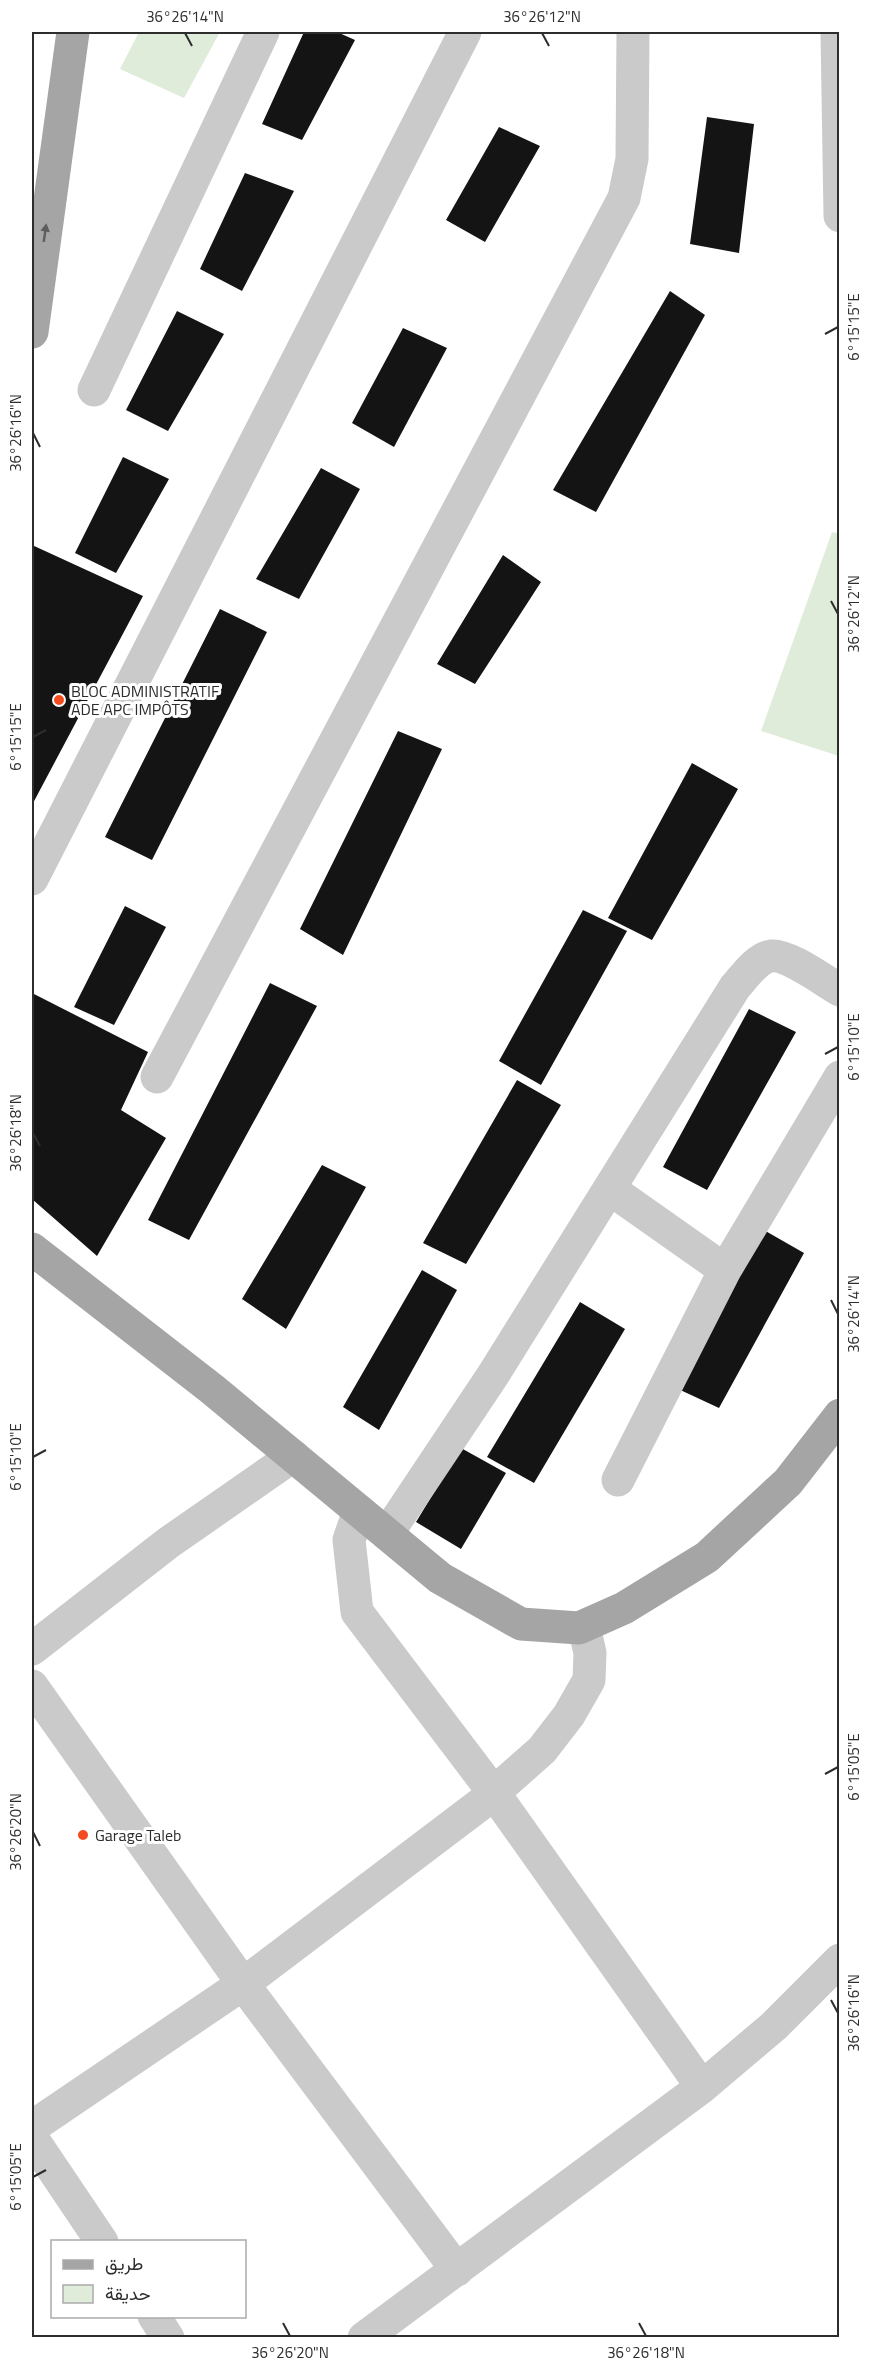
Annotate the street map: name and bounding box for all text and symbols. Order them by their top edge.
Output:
text: 36°26'14"N [146,5,224,28]
text: 36°26'12"N [503,5,581,28]
one-way arrow [41,223,50,242]
text: 6°15'15"E [842,293,865,361]
text: 36°26'16"N [4,394,27,472]
text: 36°26'12"N [842,575,865,653]
place label: BLOC ADMINISTRATIF ADE APC IMPÔTS [71,679,219,721]
marker: BLOC ADMINISTRATIF ADE APC IMPÔTS [52,693,66,707]
text: 6°15'15"E [4,703,27,771]
text: 6°15'10"E [842,1013,865,1081]
text: 36°26'18"N [4,1094,27,1172]
text: 36°26'14"N [842,1275,865,1353]
text: 6°15'10"E [4,1423,27,1491]
text: 6°15'05"E [842,1733,865,1801]
text: 36°26'20"N [4,1793,27,1871]
place label: Garage Taleb [95,1823,181,1847]
marker: Garage Taleb [76,1828,90,1842]
text: 36°26'16"N [842,1974,865,2052]
text: 6°15'05"E [4,2143,27,2211]
legend [51,2240,246,2318]
text: طريق [105,2250,143,2277]
text: حديقة [105,2280,151,2307]
text: 36°26'20"N [251,2341,329,2364]
text: 36°26'18"N [607,2341,685,2364]

